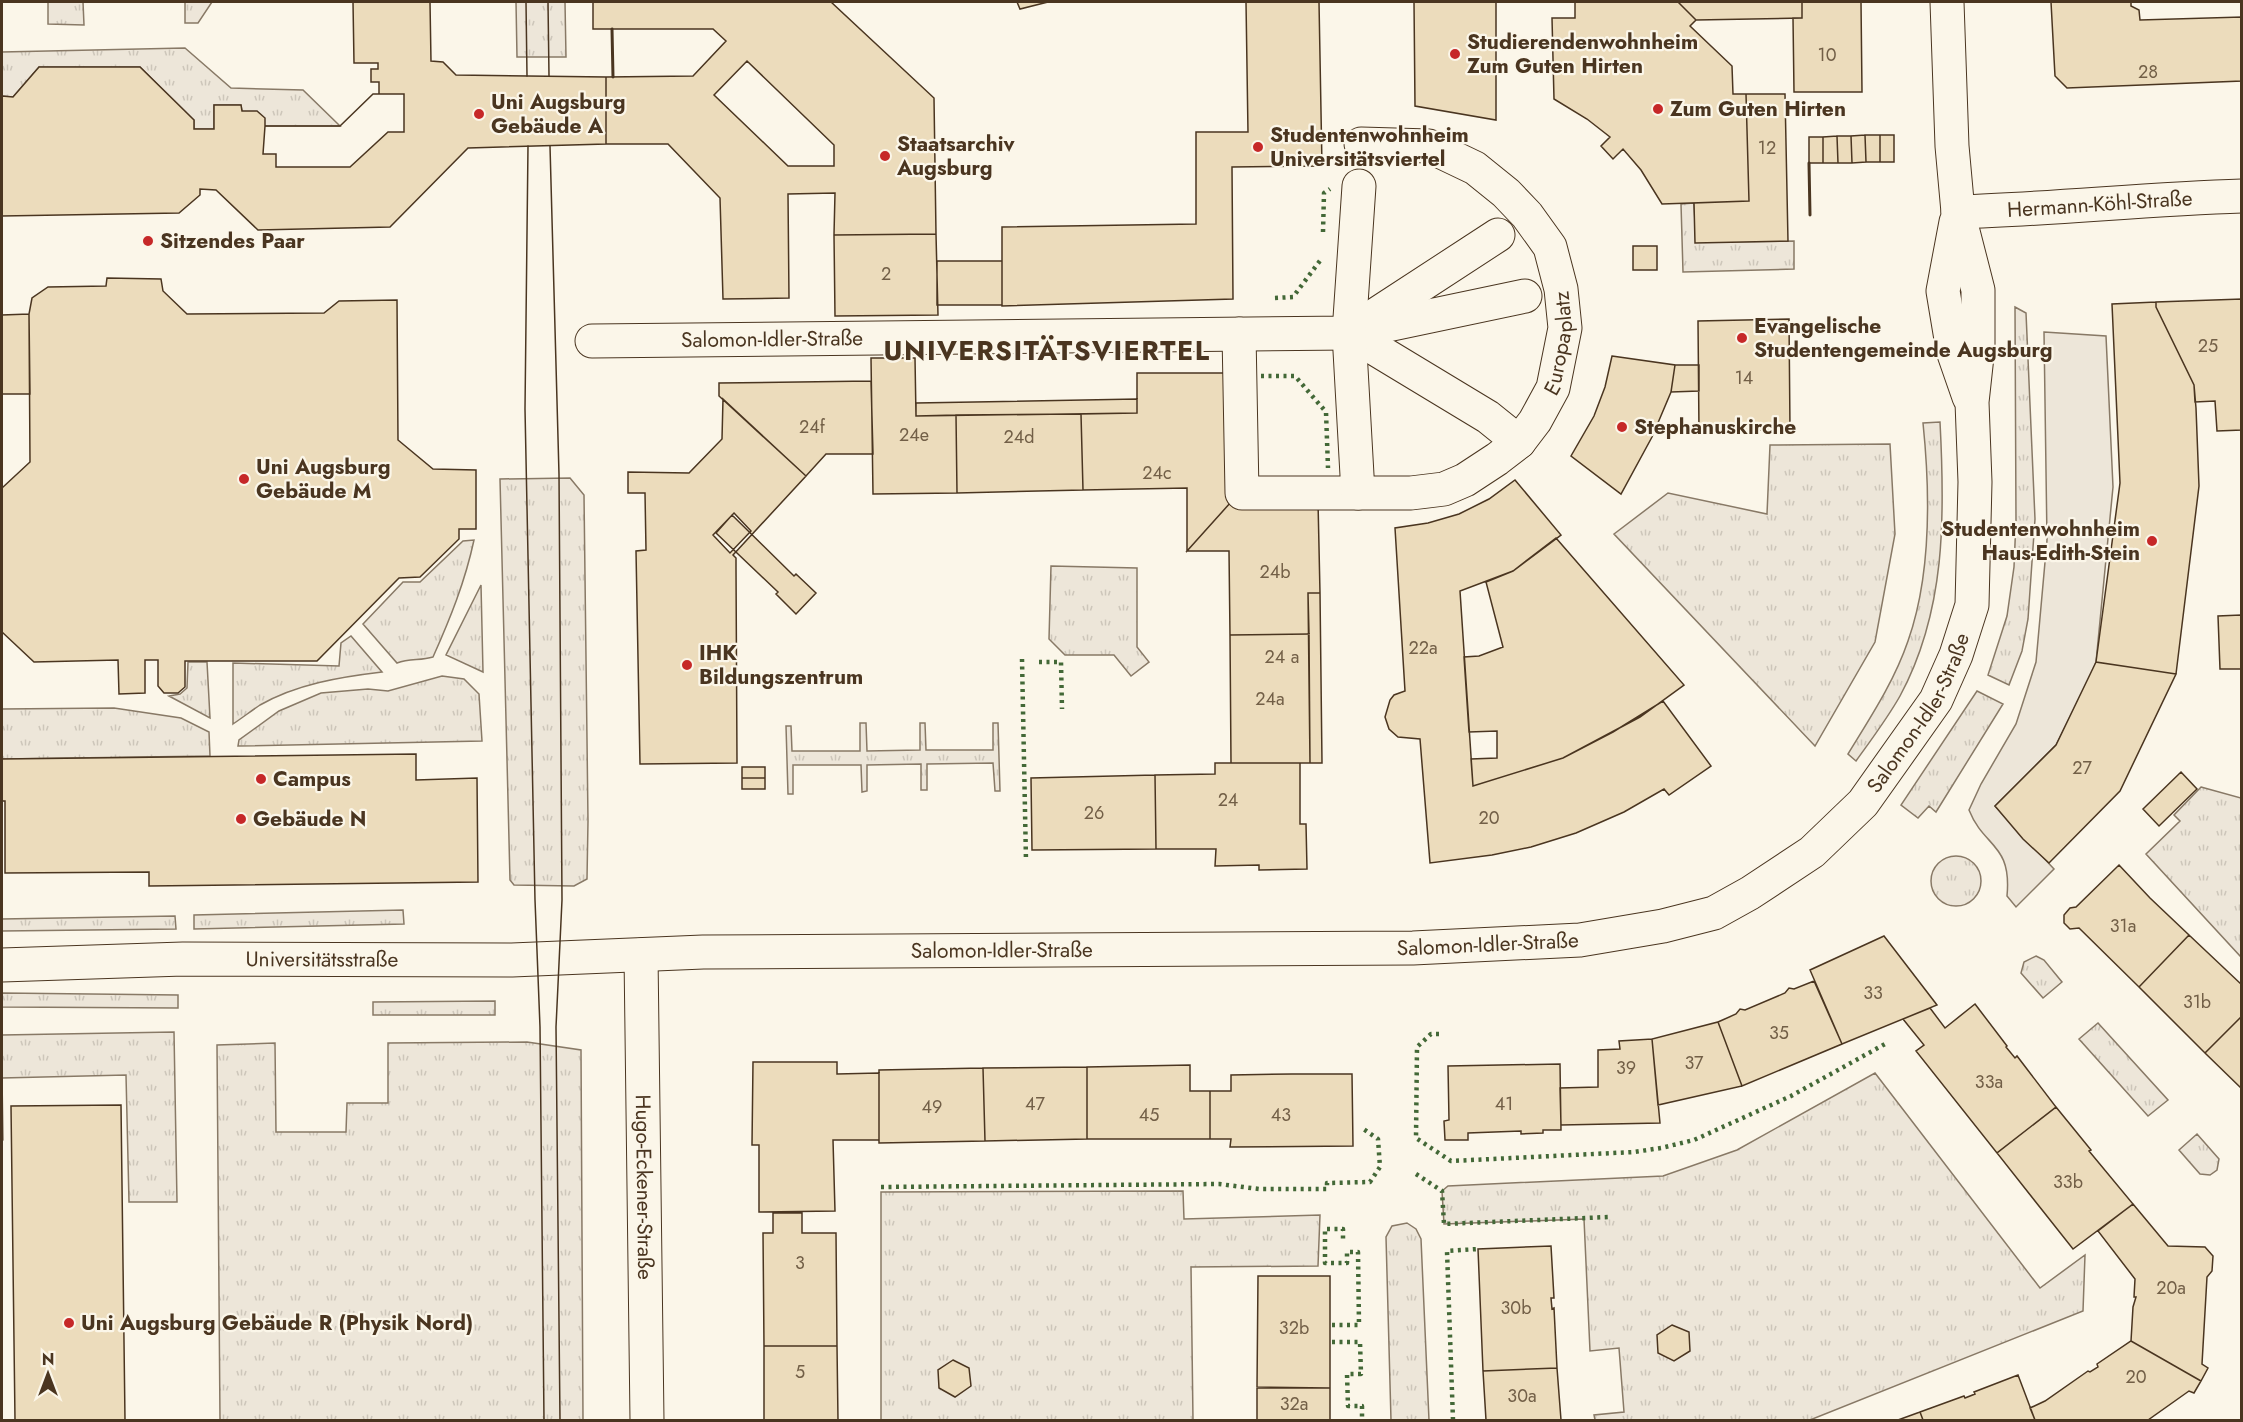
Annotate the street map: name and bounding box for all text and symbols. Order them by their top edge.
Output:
place label: Studierendenwohnheim Zum Guten Hirten [1467,27,1698,81]
house number: 10 [1818,42,1837,68]
marker: Studierendenwohnheim Zum Guten Hirten [1448,47,1462,61]
house number: 28 [2138,59,2158,85]
place label: Uni Augsburg Gebäude A [491,87,626,141]
place label: Zum Guten Hirten [1670,94,1846,124]
marker: Zum Guten Hirten [1651,102,1665,116]
marker: Uni Augsburg Gebäude A [472,107,486,121]
place label: Studentenwohnheim Universitätsviertel [1270,120,1469,174]
place label: Staatsarchiv Augsburg [896,129,1015,183]
house number: 12 [1758,135,1776,161]
marker: Studentenwohnheim Universitätsviertel [1251,140,1265,154]
marker: Staatsarchiv Augsburg [878,149,892,163]
street label: Hermann-Köhl-Straße [2006,183,2193,225]
place label: Sitzendes Paar [160,226,305,256]
marker: Sitzendes Paar [141,234,155,248]
house number: 2 [881,261,891,287]
street label: Europaplatz [1537,289,1580,401]
place label: Evangelische Studentengemeinde Augsburg [1754,311,2053,365]
street label: Salomon-Idler-Straße [681,323,863,355]
district label: UNIVERSITÄTSVIERTEL [884,331,1210,370]
marker: Evangelische Studentengemeinde Augsburg [1735,331,1749,345]
house number: 25 [2198,333,2218,359]
house number: 14 [1735,365,1753,391]
place label: Stephanuskirche [1634,412,1796,442]
house number: 24f [799,414,826,440]
marker: Stephanuskirche [1615,420,1629,434]
house number: 24e [899,422,929,448]
house number: 24d [1004,424,1035,450]
place label: Uni Augsburg Gebäude M [256,452,391,506]
house number: 24c [1142,460,1172,486]
marker: Uni Augsburg Gebäude M [237,472,251,486]
place label: Studentenwohnheim Haus-Edith-Stein [1941,514,2140,568]
marker: Studentenwohnheim Haus-Edith-Stein [2145,534,2159,548]
house number: 24b [1260,559,1291,585]
street label: Salomon-Idler-Straße [1860,629,1977,799]
house number: 22a [1408,635,1438,661]
place label: IHK Bildungszentrum [699,638,863,692]
house number: 24 a [1265,644,1299,670]
marker: IHK Bildungszentrum [680,658,694,672]
house number: 24a [1255,686,1285,712]
house number: 27 [2072,755,2092,781]
place label: Campus [273,764,351,794]
marker: Campus [254,772,268,786]
house number: 24 [1218,787,1238,813]
house number: 26 [1084,800,1104,826]
place label: Gebäude N [253,804,367,834]
house number: 20 [1478,805,1500,831]
marker: Gebäude N [234,812,248,826]
house number: 31a [2110,913,2136,939]
street label: Salomon-Idler-Straße [1397,925,1580,963]
street label: Salomon-Idler-Straße [911,935,1093,966]
street label: Universitätsstraße [245,944,399,975]
house number: 33 [1863,980,1883,1006]
house number: 31b [2183,989,2211,1015]
house number: 35 [1769,1020,1789,1046]
house number: 37 [1684,1050,1704,1076]
house number: 39 [1616,1055,1636,1081]
house number: 33a [1975,1069,2003,1095]
house number: 47 [1025,1091,1046,1117]
house number: 41 [1495,1091,1513,1117]
street label: Hugo-Eckener-Straße [628,1094,660,1280]
house number: 49 [922,1094,942,1120]
house number: 45 [1139,1102,1159,1128]
house number: 43 [1271,1102,1291,1128]
house number: 33b [2053,1169,2083,1195]
house number: 3 [795,1250,805,1276]
house number: 20a [2156,1275,2186,1301]
house number: 30b [1501,1295,1531,1321]
place label: Uni Augsburg Gebäude R (Physik Nord) [81,1308,473,1338]
house number: 32b [1279,1315,1309,1341]
marker: Uni Augsburg Gebäude R (Physik Nord) [62,1316,76,1330]
north arrow [18,1344,78,1404]
text: N [42,1348,54,1371]
house number: 5 [795,1359,805,1385]
house number: 20 [2125,1364,2147,1390]
house number: 30a [1507,1383,1537,1409]
house number: 32a [1280,1391,1308,1417]

